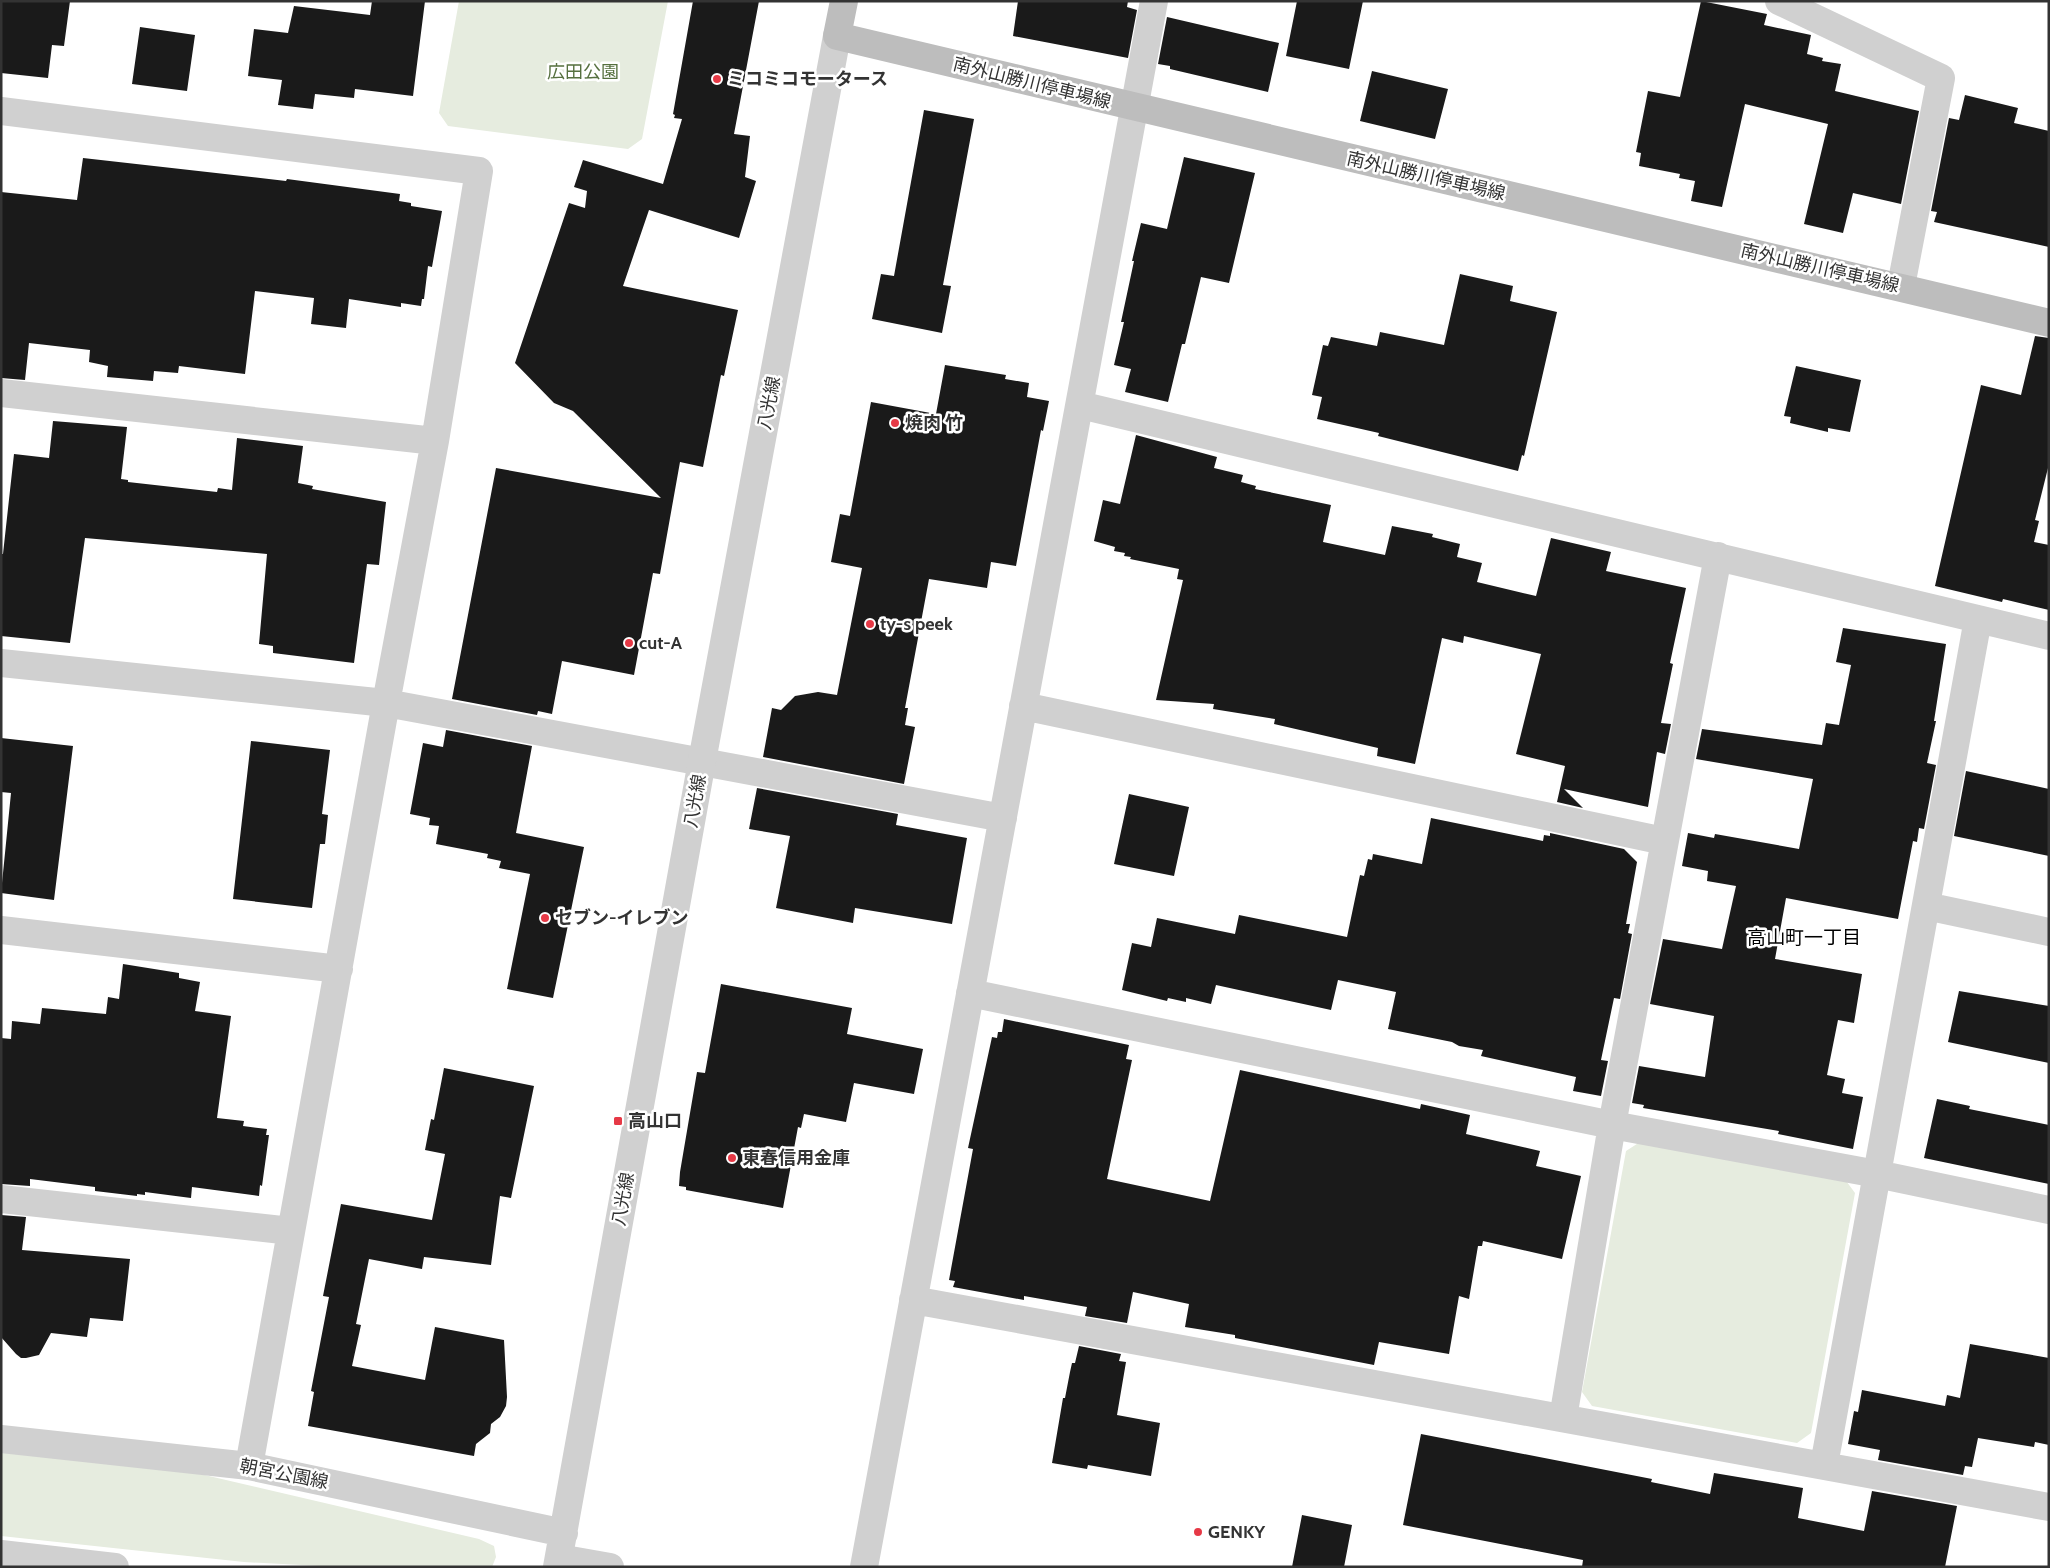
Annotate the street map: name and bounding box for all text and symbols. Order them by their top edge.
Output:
street label: 南外山勝川停車場線 [951,53,1113,113]
park label: 広田公園 [547,61,619,83]
place label: ミコミコモータース [727,68,888,90]
marker: ミコミコモータース [711,73,723,85]
street label: 南外山勝川停車場線 [1345,147,1507,205]
street label: 南外山勝川停車場線 [1739,239,1901,297]
street label: 八光線 [753,374,785,432]
place label: 焼肉 竹 [905,412,963,434]
marker: 焼肉 竹 [889,417,901,429]
place label: ty-s peek [880,613,953,635]
marker: ty-s peek [864,618,876,630]
place label: cut-A [639,632,683,654]
marker: cut-A [623,637,635,649]
street label: 八光線 [679,773,711,829]
place label: セブン-イレブン [555,907,689,929]
marker: セブン-イレブン [539,912,551,924]
district label: 高山町一丁目 [1747,926,1861,949]
place label: 高山口 [628,1110,682,1132]
marker: 高山口 [612,1115,624,1127]
place label: 東春信用金庫 [742,1147,850,1169]
marker: 東春信用金庫 [726,1152,738,1164]
street label: 八光線 [607,1171,639,1227]
street label: 朝宮公園線 [238,1455,330,1493]
place label: GENKY [1208,1521,1266,1543]
marker: GENKY [1192,1526,1204,1538]

